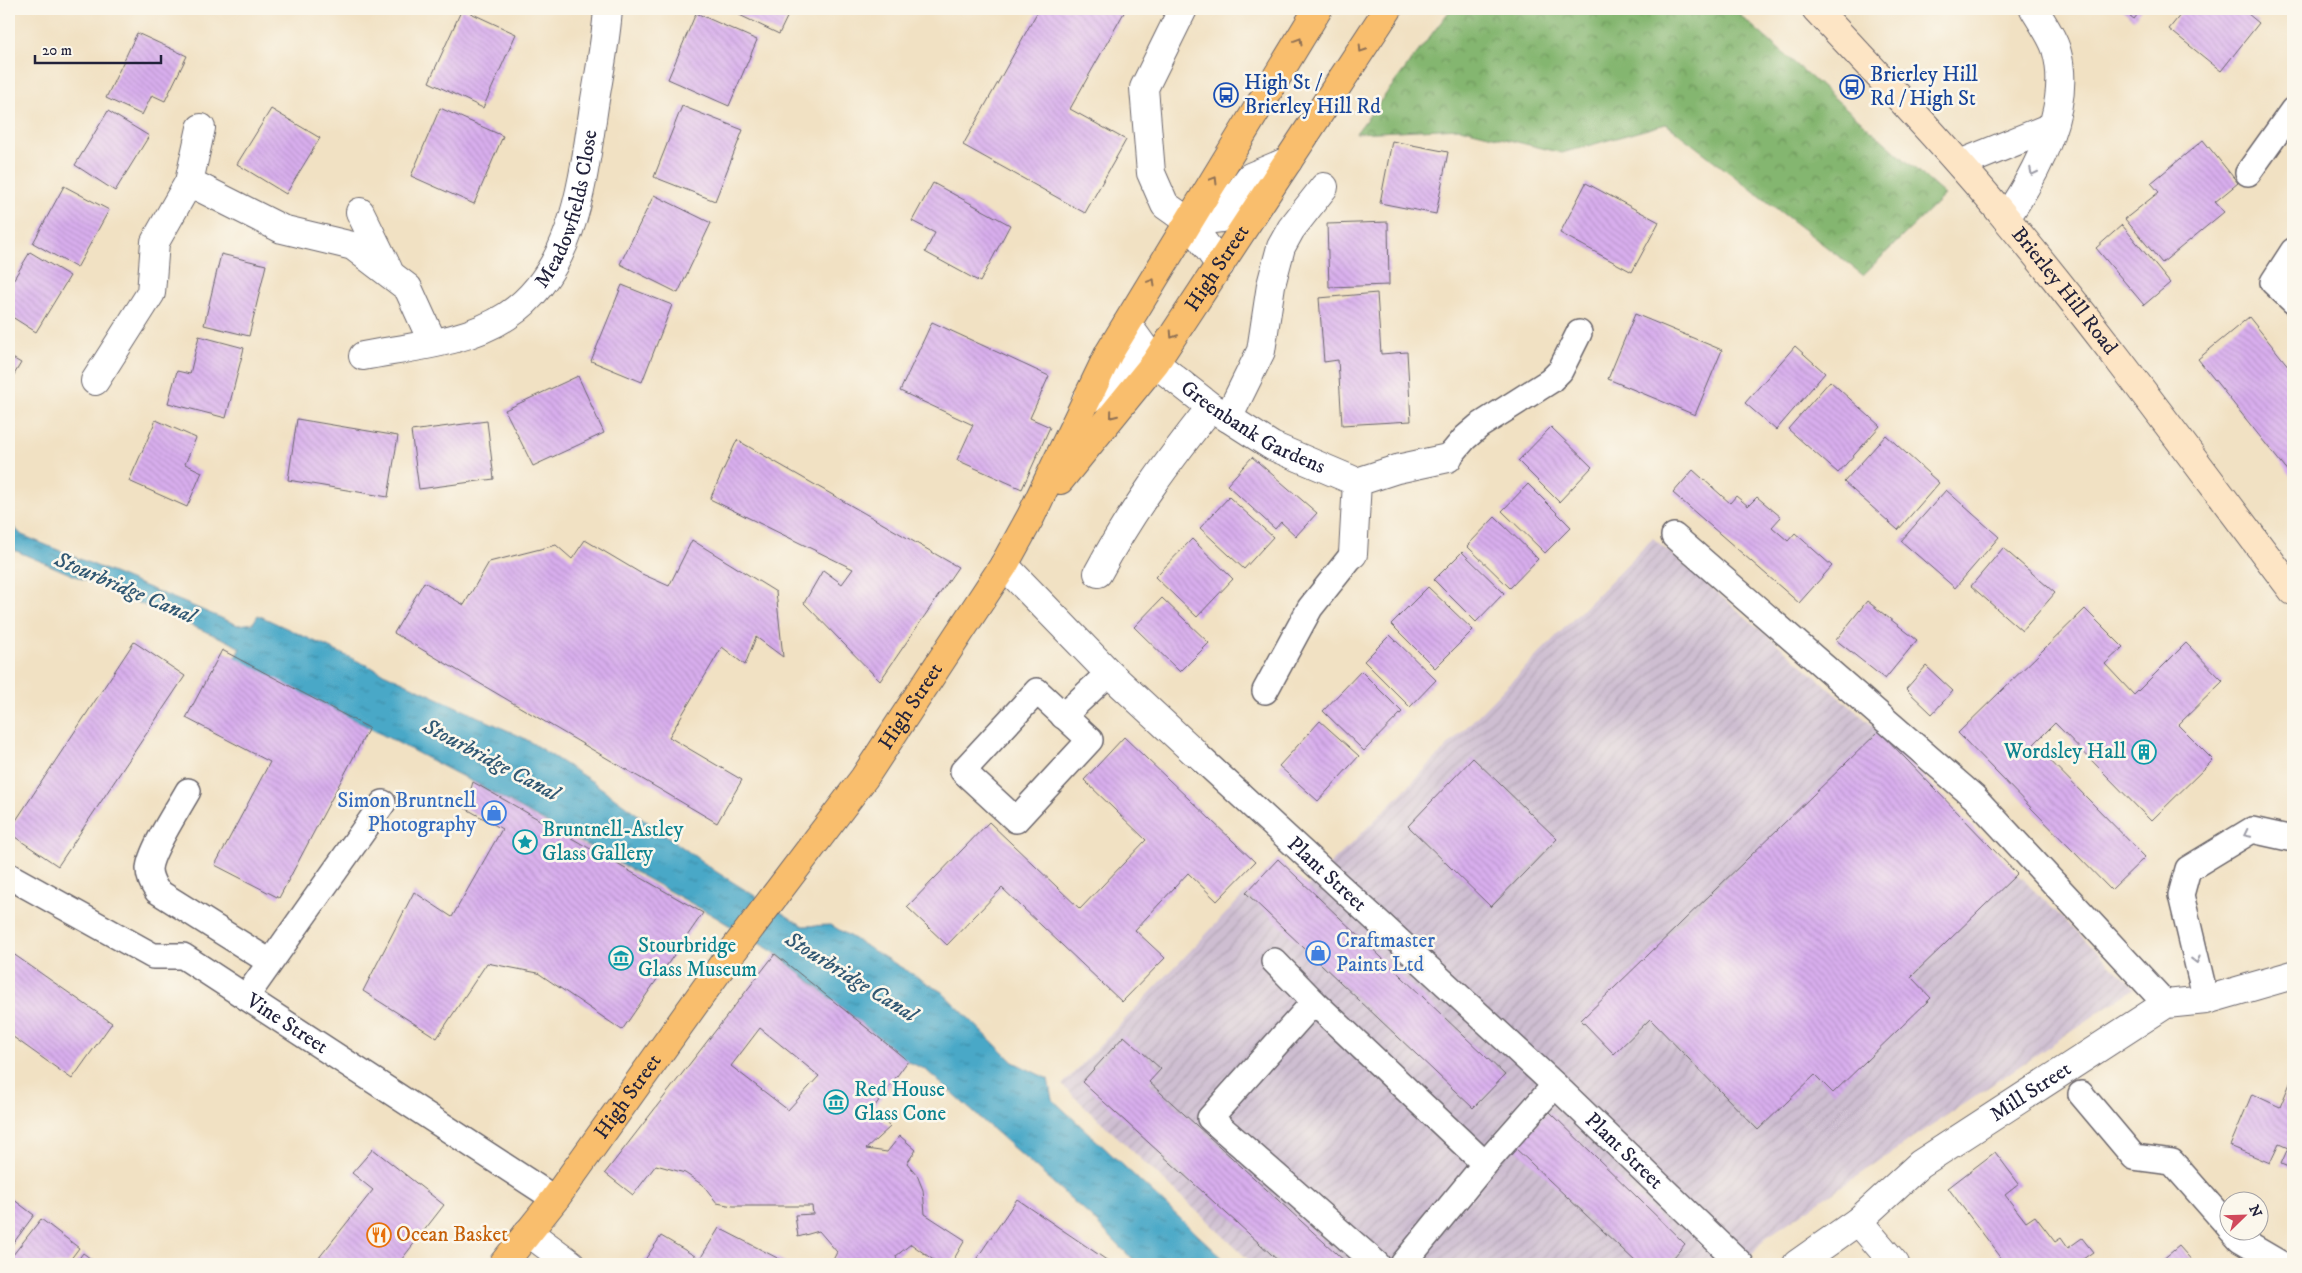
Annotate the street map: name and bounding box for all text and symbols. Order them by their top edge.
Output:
scale bar [35,32,161,64]
one-way arrow [1292,37,1302,46]
text: 20 m [42,41,72,60]
one-way arrow [1358,44,1368,53]
place label: Brierley Hill Rd / High St [1870,62,1979,112]
place label: High St / Brierley Hill Rd [1244,70,1381,120]
bus stop icon: Brierley Hill Rd / High St [1839,74,1865,100]
bus stop icon: High St / Brierley Hill Rd [1213,82,1239,108]
street label: Meadowfields Close [529,128,603,293]
one-way arrow [2029,167,2039,176]
one-way arrow [1208,176,1218,185]
street label: High Street [1179,220,1255,317]
street label: Brierley Hill Road [2006,222,2123,361]
one-way arrow [1146,279,1156,288]
one-way arrow [1170,330,1180,339]
street label: Greenbank Gardens [1175,375,1329,480]
one-way arrow [1110,409,1119,418]
water label: Stourbridge Canal [50,546,202,631]
street label: High Street [873,658,949,755]
water label: Stourbridge Canal [417,712,566,808]
place label: Wordsley Hall [2003,739,2127,765]
building icon: Wordsley Hall [2131,739,2157,765]
place label: Simon Bruntnell Photography [337,788,477,838]
shop icon: Simon Bruntnell Photography [481,800,507,826]
place label: Bruntnell-Astley Glass Gallery [542,817,684,867]
one-way arrow [2243,828,2252,838]
place icon: Bruntnell-Astley Glass Gallery [512,829,538,855]
street label: Plant Street [1282,831,1372,918]
water label: Stourbridge Canal [779,925,924,1029]
place label: Craftmaster Paints Ltd [1336,928,1435,978]
place label: Stourbridge Glass Museum [638,933,757,983]
shop icon: Craftmaster Paints Ltd [1305,940,1331,966]
museum icon: Stourbridge Glass Museum [608,945,634,971]
one-way arrow [2191,955,2201,963]
street label: Vine Street [240,987,333,1060]
street label: High Street [589,1049,668,1144]
street label: Mill Street [1985,1056,2076,1128]
place label: Red House Glass Cone [854,1077,947,1127]
museum icon: Red House Glass Cone [823,1089,849,1115]
street label: Plant Street [1579,1107,1669,1195]
north arrow [2220,1190,2270,1240]
text: N [2245,1203,2266,1221]
restaurant icon: Ocean Basket [366,1222,392,1248]
place label: Ocean Basket [396,1222,508,1248]

